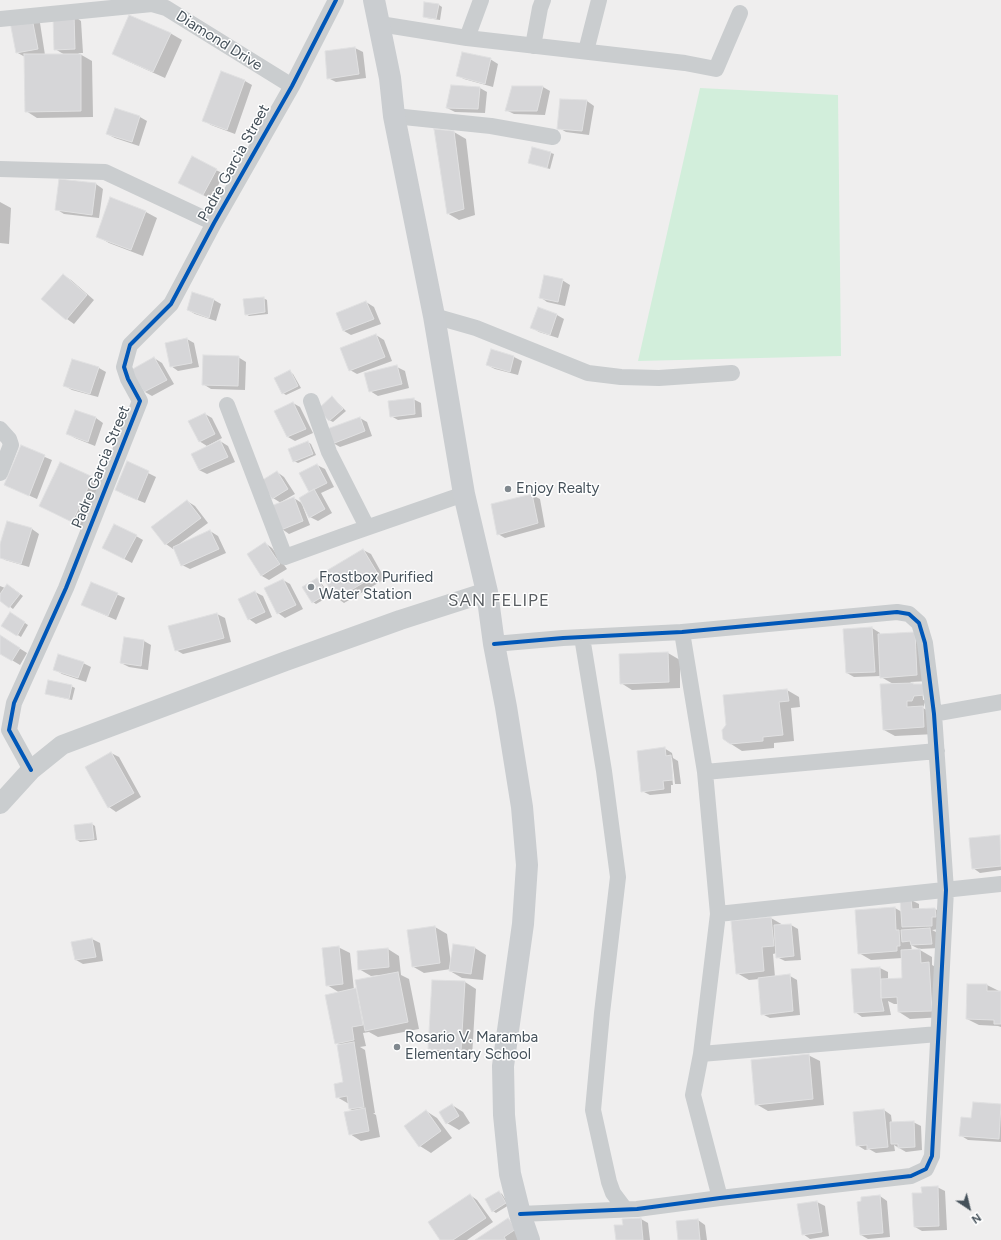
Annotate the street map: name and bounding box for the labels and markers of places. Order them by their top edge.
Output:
place label: Enjoy Realty [516,480,599,498]
marker: Enjoy Realty [503,484,513,494]
place label: Frostbox Purified Water Station [319,569,433,604]
marker: Frostbox Purified Water Station [306,582,316,592]
place label: Rosario V. Maramba Elementary School [405,1029,538,1064]
marker: Rosario V. Maramba Elementary School [392,1042,402,1052]

